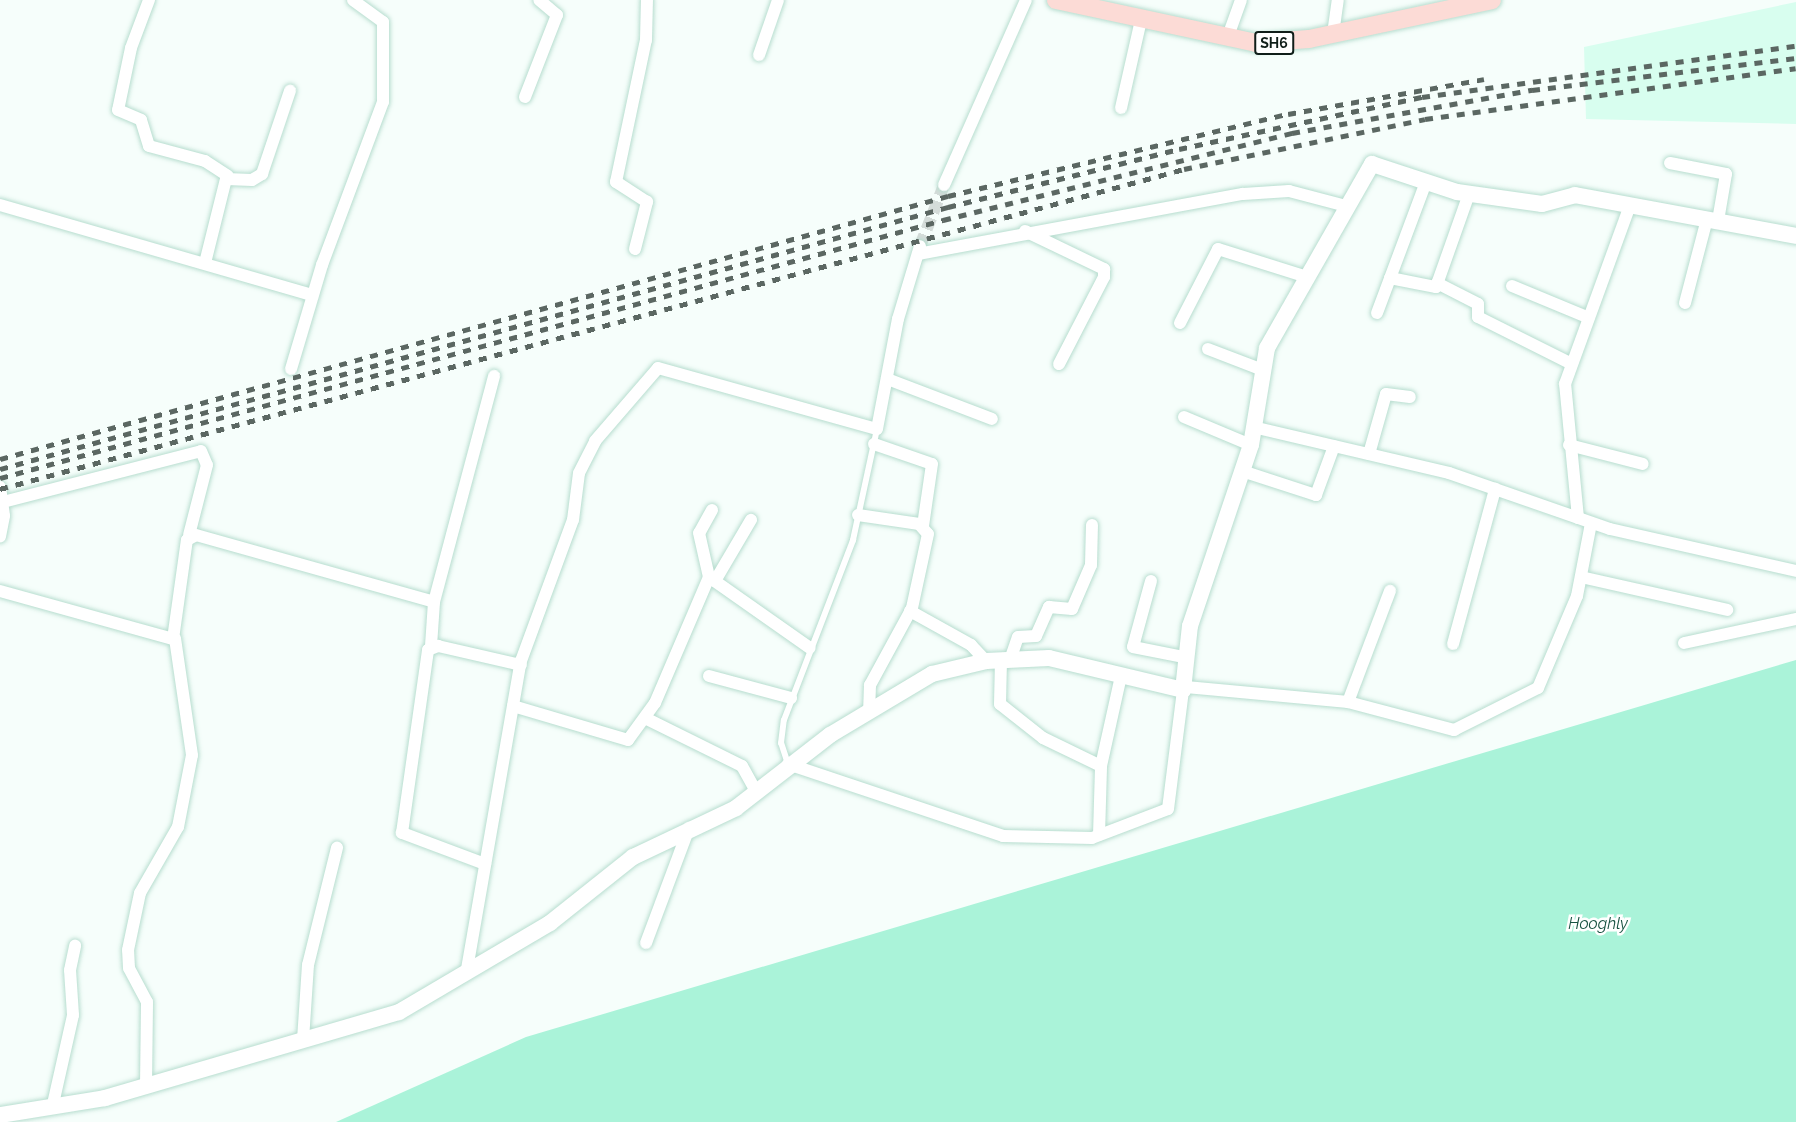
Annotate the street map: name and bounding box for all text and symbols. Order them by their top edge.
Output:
road number: SH6 [1253,32,1295,54]
water label: Hooghly [1568,914,1628,934]

